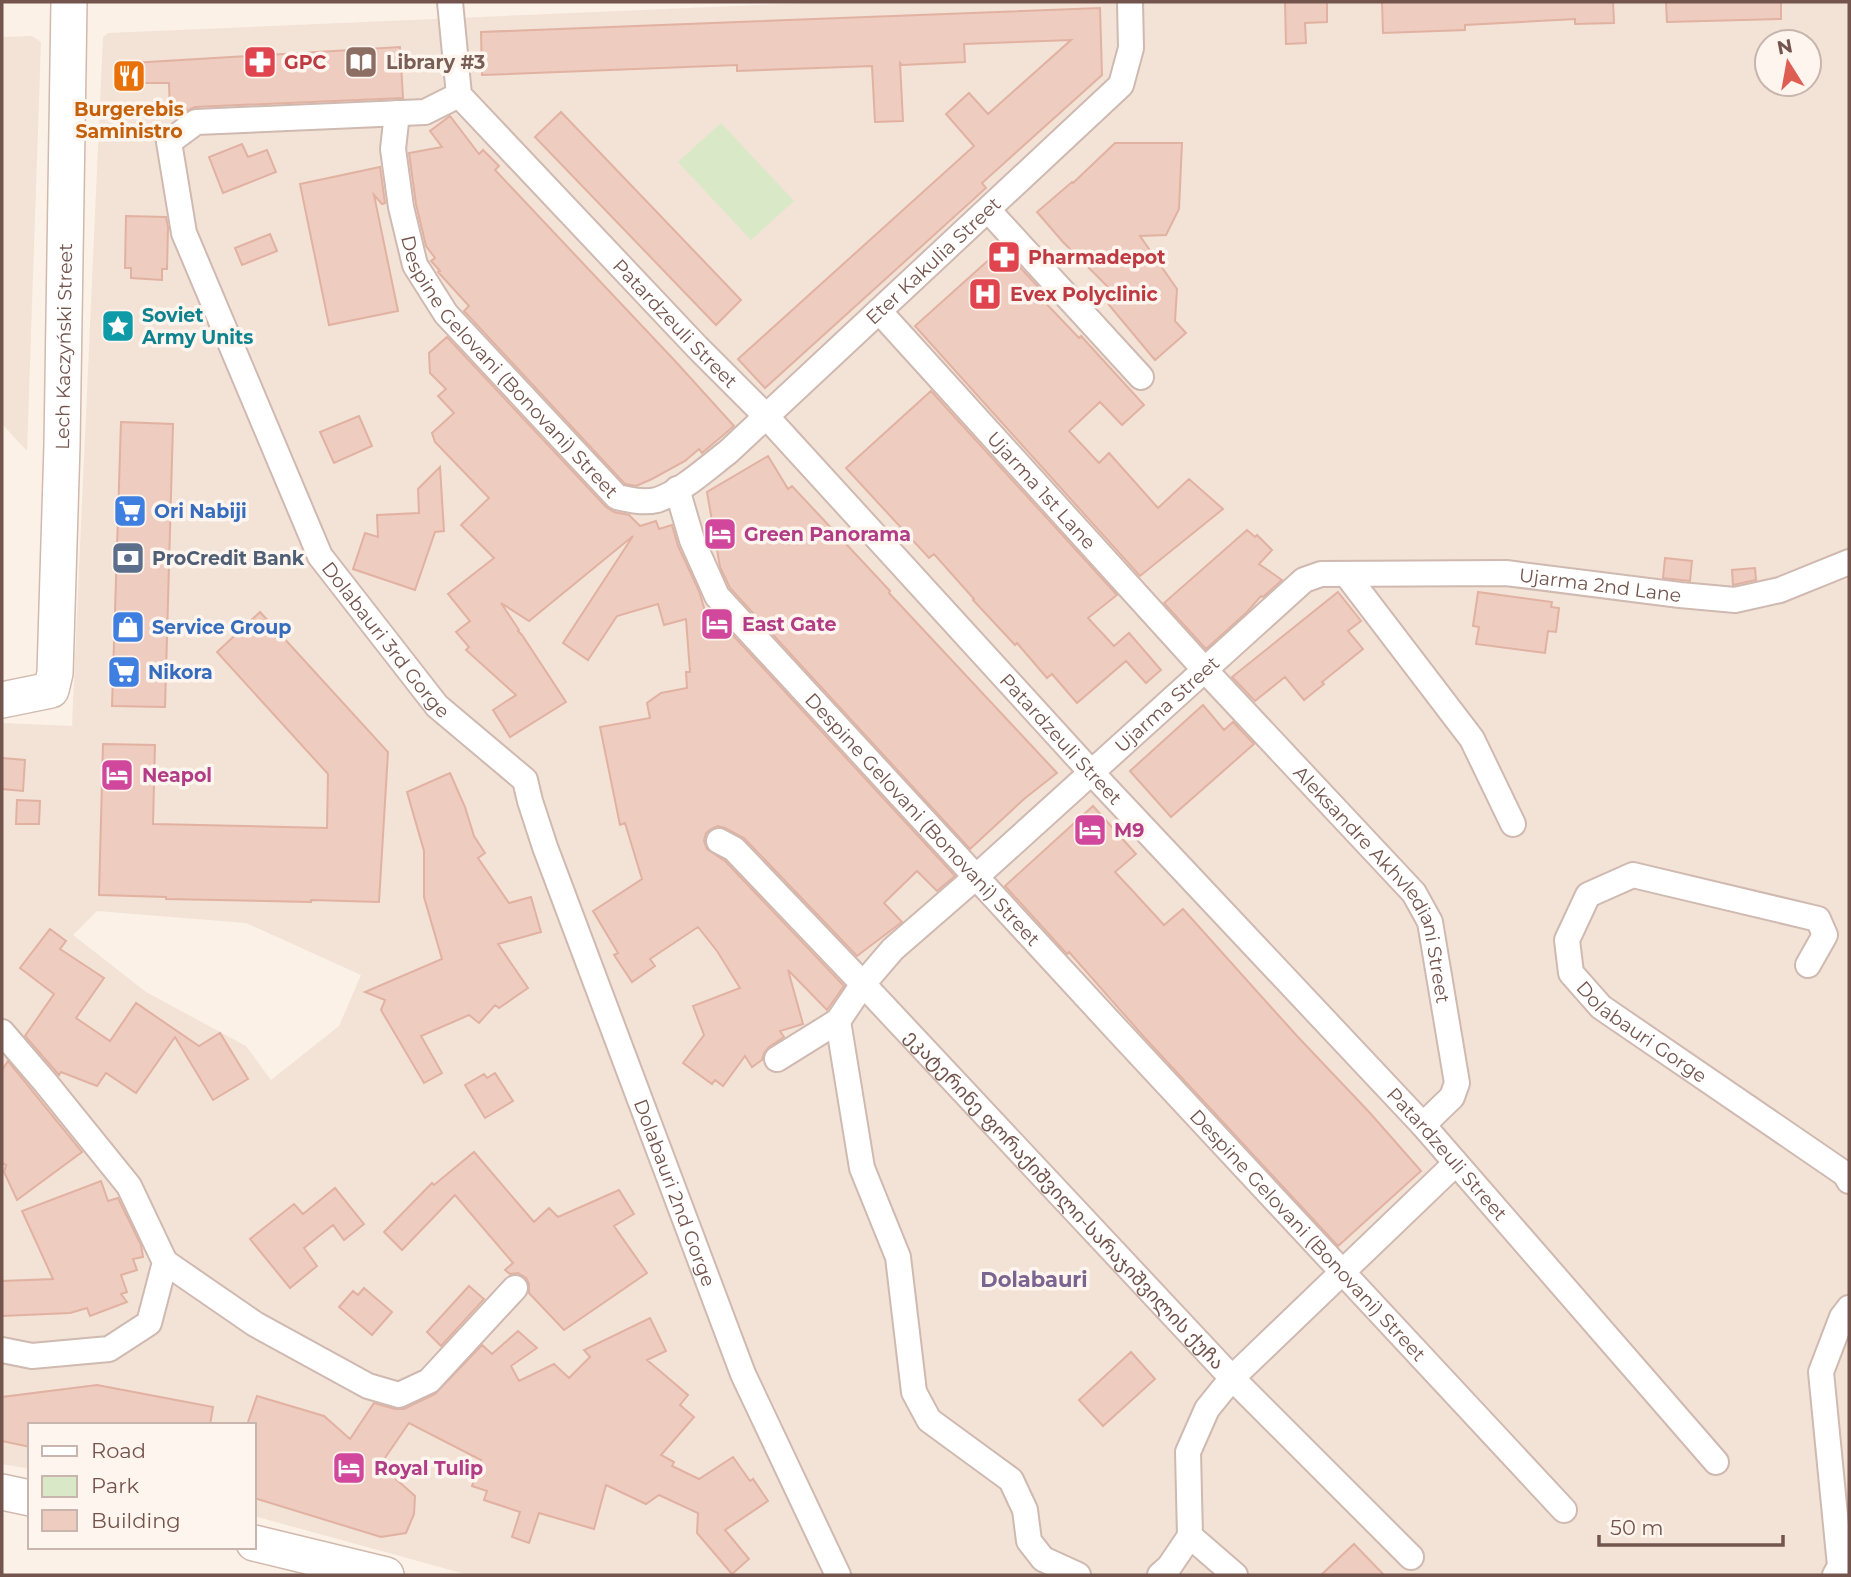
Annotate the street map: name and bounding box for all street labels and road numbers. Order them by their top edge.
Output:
street label: Eter Kakulia Street [861,192,1006,329]
street label: Despine Gelovani (Bonovani) Street [396,233,623,503]
street label: Lech Kaczyński Street [51,243,77,450]
street label: Patardzeuli Street [608,254,742,393]
street label: Ujarma 1st Lane [982,427,1101,554]
street label: Dolabauri 3rd Gorge [317,557,454,723]
street label: Ujarma 2nd Lane [1518,564,1683,607]
street label: Ujarma Street [1110,651,1224,758]
street label: Patardzeuli Street [995,669,1127,810]
street label: Despine Gelovani (Bonovani) Street [800,688,1045,951]
street label: Aleksandre Akhvlediani Street [1289,761,1454,1005]
street label: Dolabauri Gorge [1571,976,1711,1088]
street label: ეკატერინე ფორაქიშვილი-სარაჯიშვილის ქუჩა [900,1025,1229,1374]
street label: Patardzeuli Street [1382,1083,1512,1226]
street label: Dolabauri 2nd Gorge [629,1096,720,1290]
street label: Despine Gelovani (Bonovani) Street [1185,1105,1431,1366]

